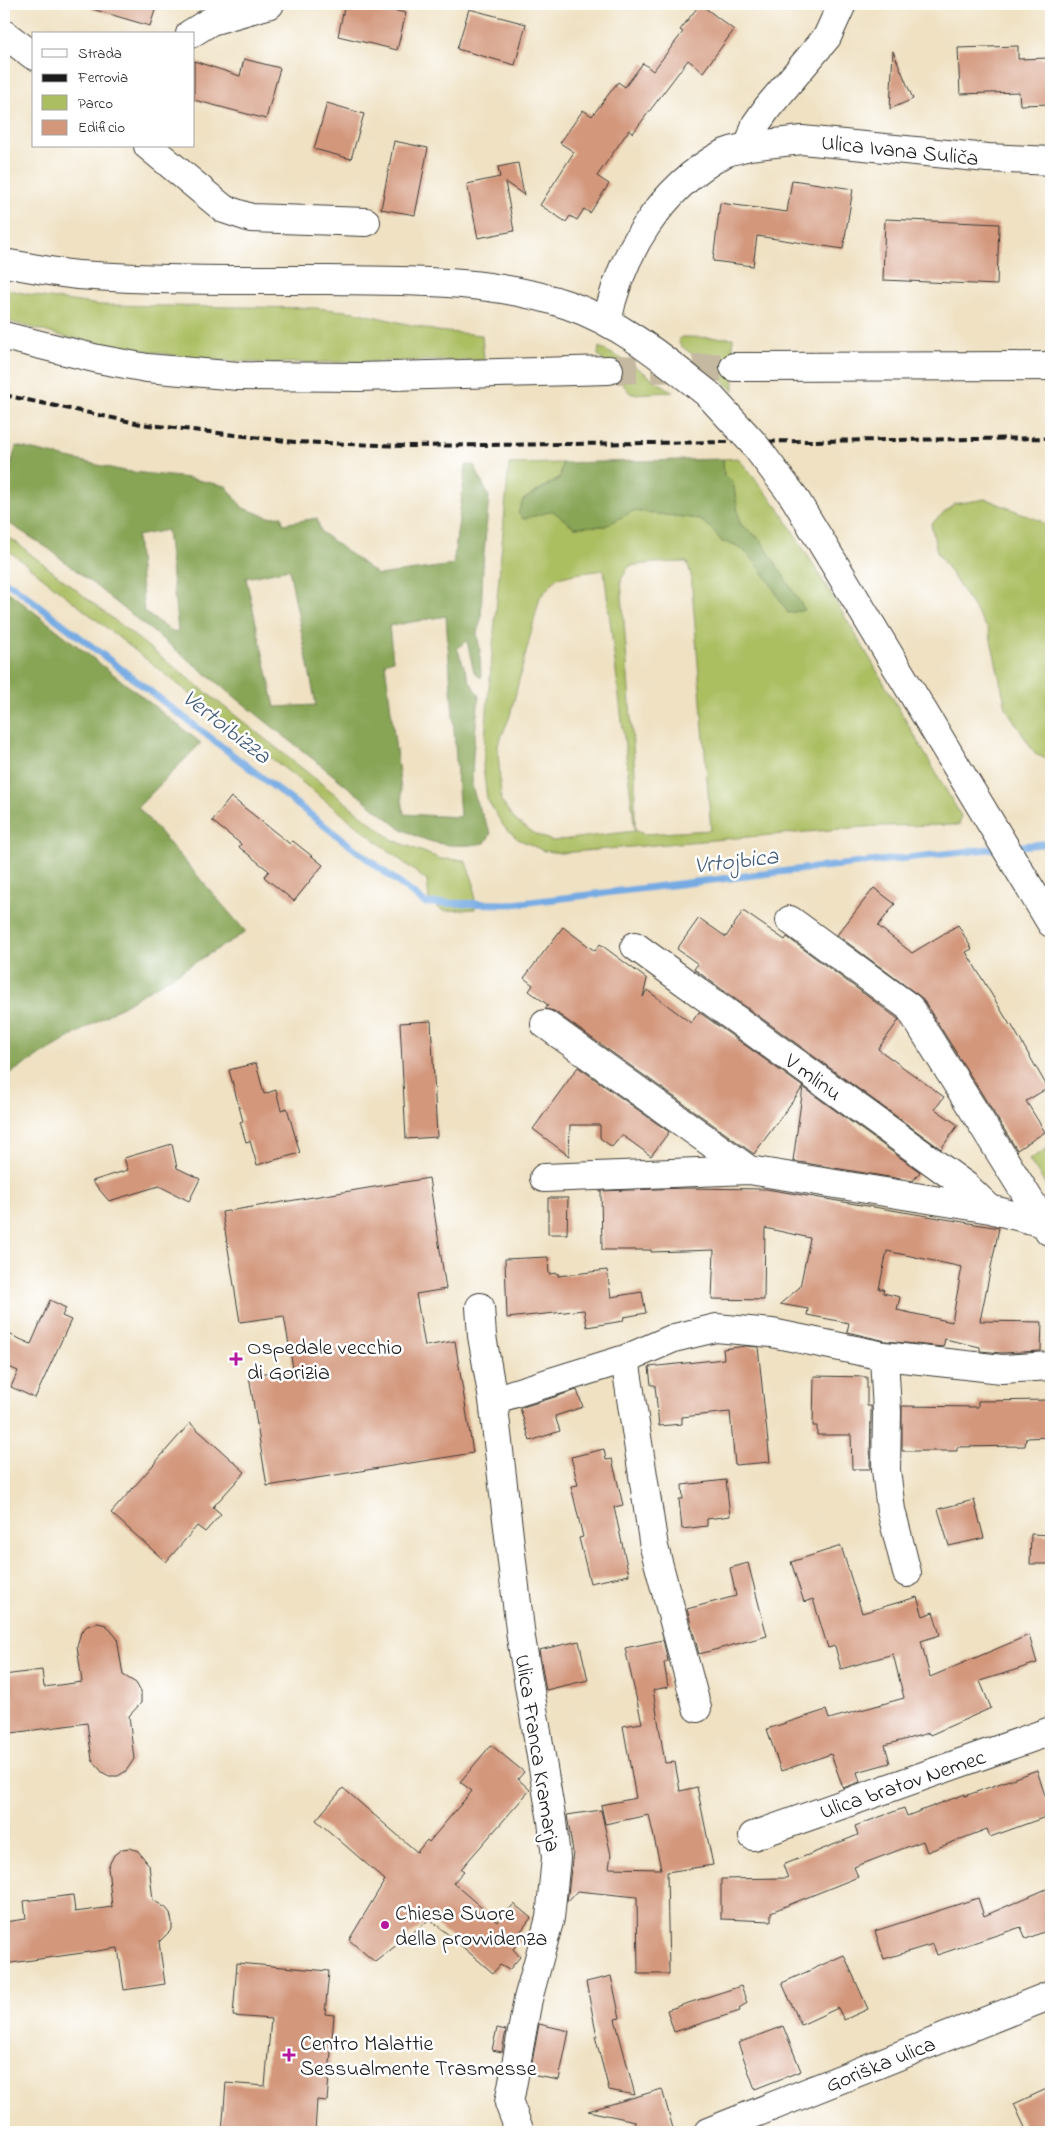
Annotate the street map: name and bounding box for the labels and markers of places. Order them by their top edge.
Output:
place label: Ospedale vecchio di Gorizia [247,1333,402,1390]
marker: Ospedale vecchio di Gorizia [229,1352,243,1366]
place label: Chiesa Suore della provvidenza [395,1899,547,1956]
marker: Chiesa Suore della provvidenza [379,1919,391,1931]
place label: Centro Malattie Sessualmente Trasmesse [300,2029,537,2086]
marker: Centro Malattie Sessualmente Trasmesse [282,2048,296,2062]

